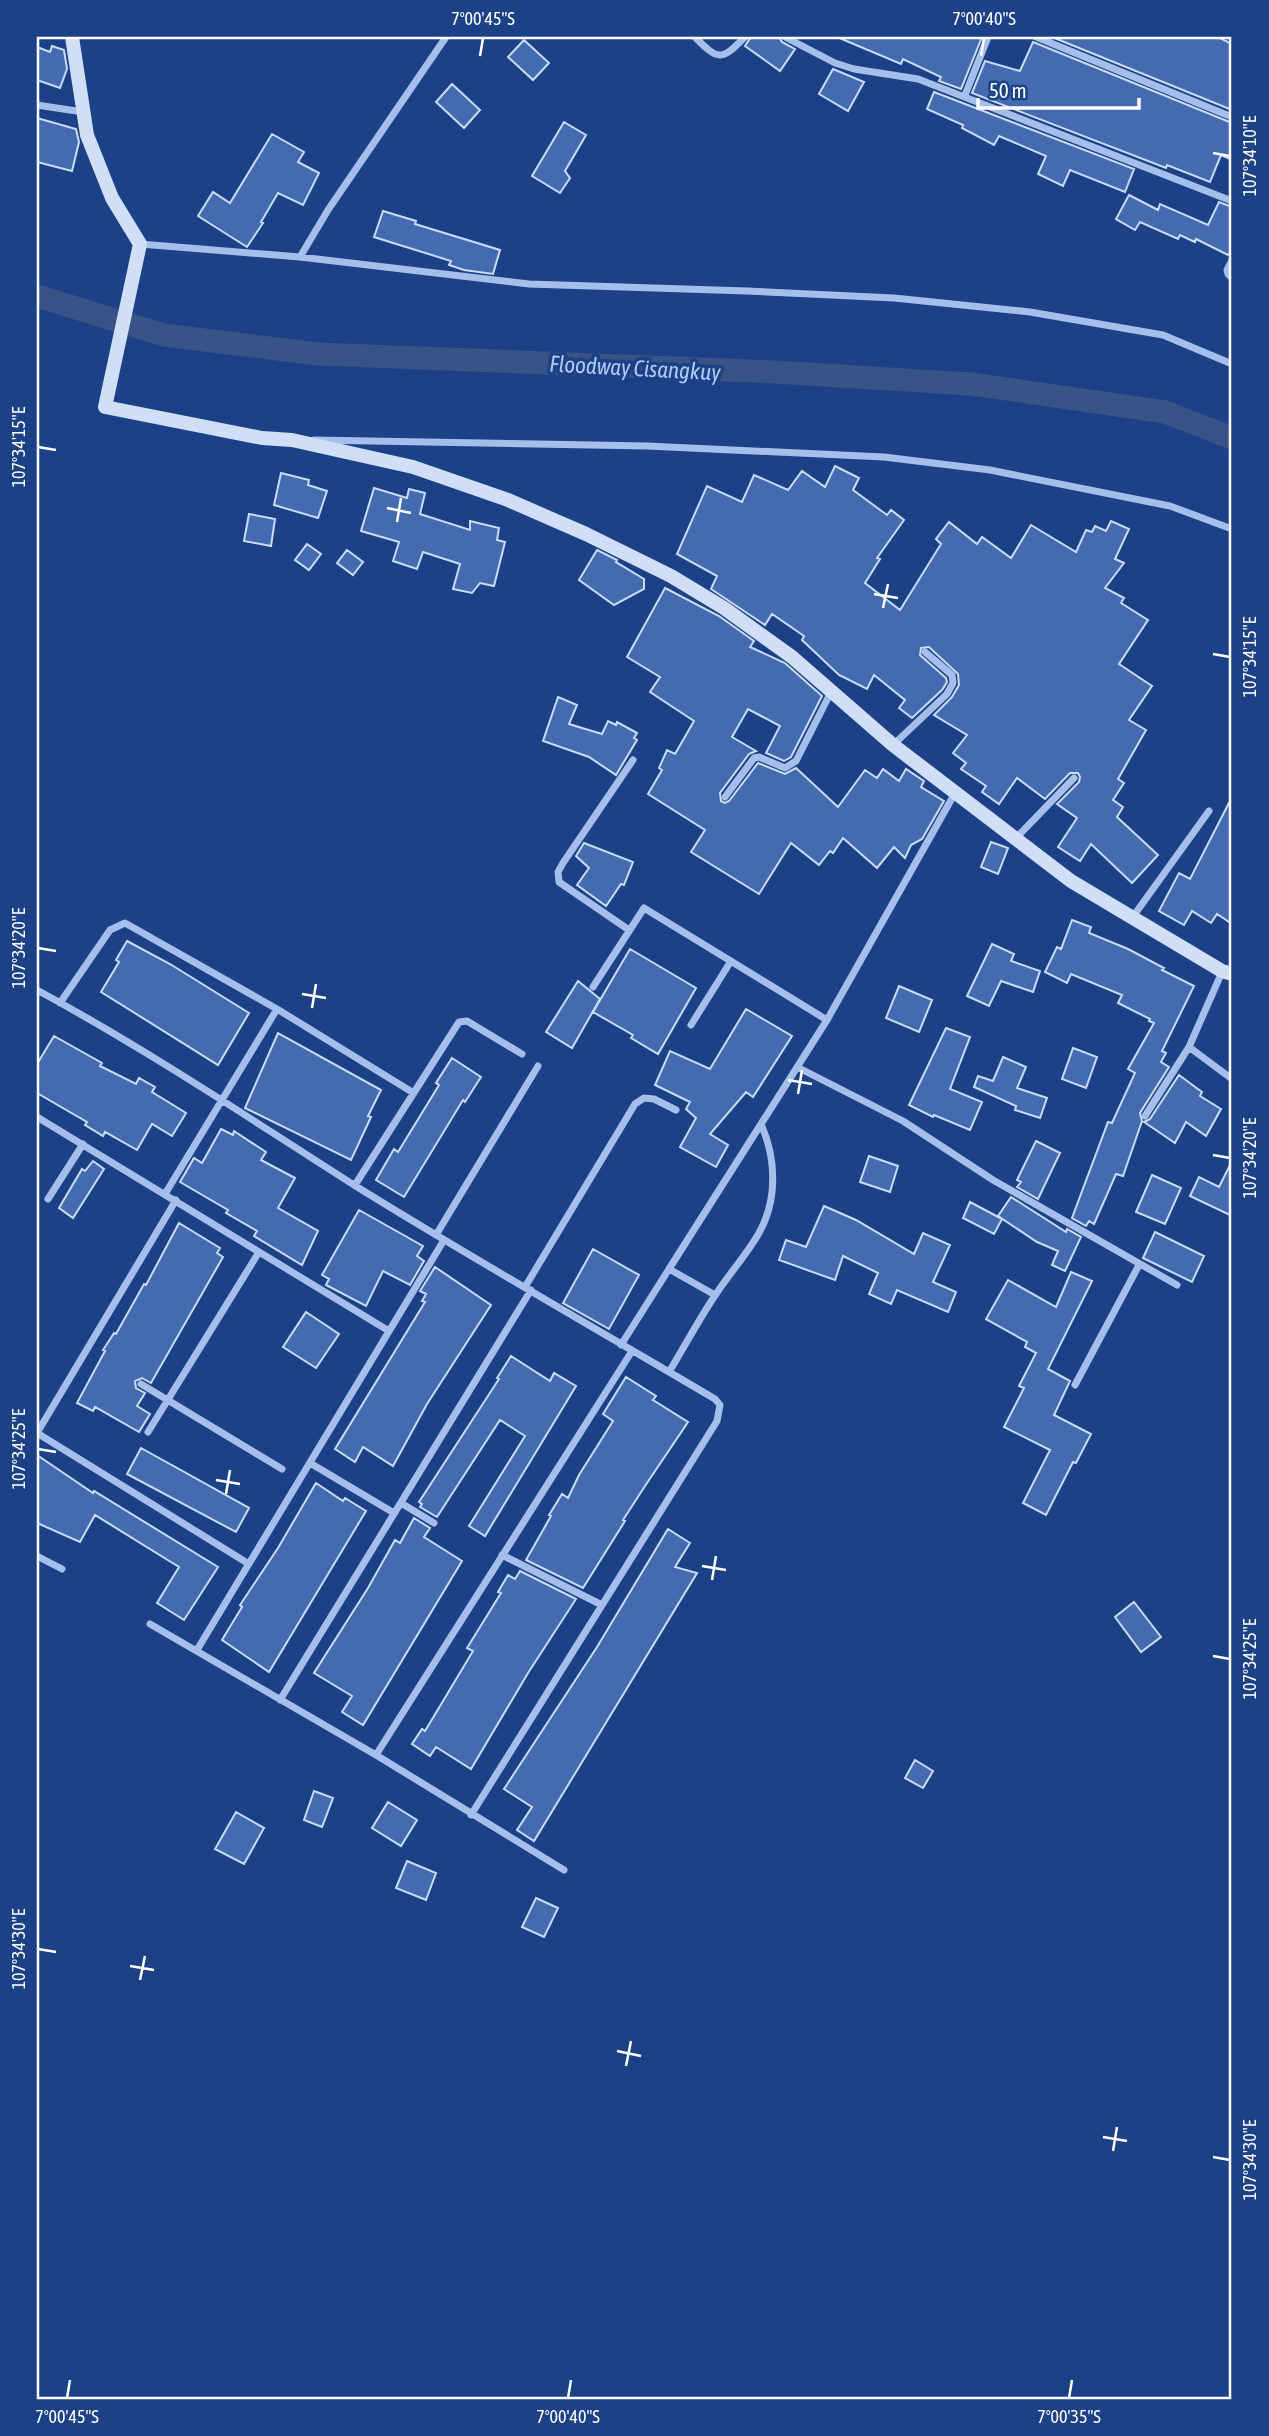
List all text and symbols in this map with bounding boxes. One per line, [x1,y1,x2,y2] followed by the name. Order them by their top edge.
[451,8,515,29] text: 7°00'45"S
[952,8,1016,29] text: 7°00'40"S
[978,66,1140,110] scale bar
[989,78,1027,102] text: 50 m
[1239,115,1260,196] text: 107°34'10"E
[549,351,722,385] water label: Floodway Cisangkuy
[8,406,29,487] text: 107°34'15"E
[1239,616,1260,697] text: 107°34'15"E
[8,907,29,988] text: 107°34'20"E
[1239,1117,1260,1198] text: 107°34'20"E
[8,1408,29,1489] text: 107°34'25"E
[1239,1618,1260,1699] text: 107°34'25"E
[8,1908,29,1989] text: 107°34'30"E
[1239,2119,1260,2200] text: 107°34'30"E
[35,2406,99,2427] text: 7°00'45"S
[536,2406,600,2427] text: 7°00'40"S
[1037,2406,1101,2427] text: 7°00'35"S

